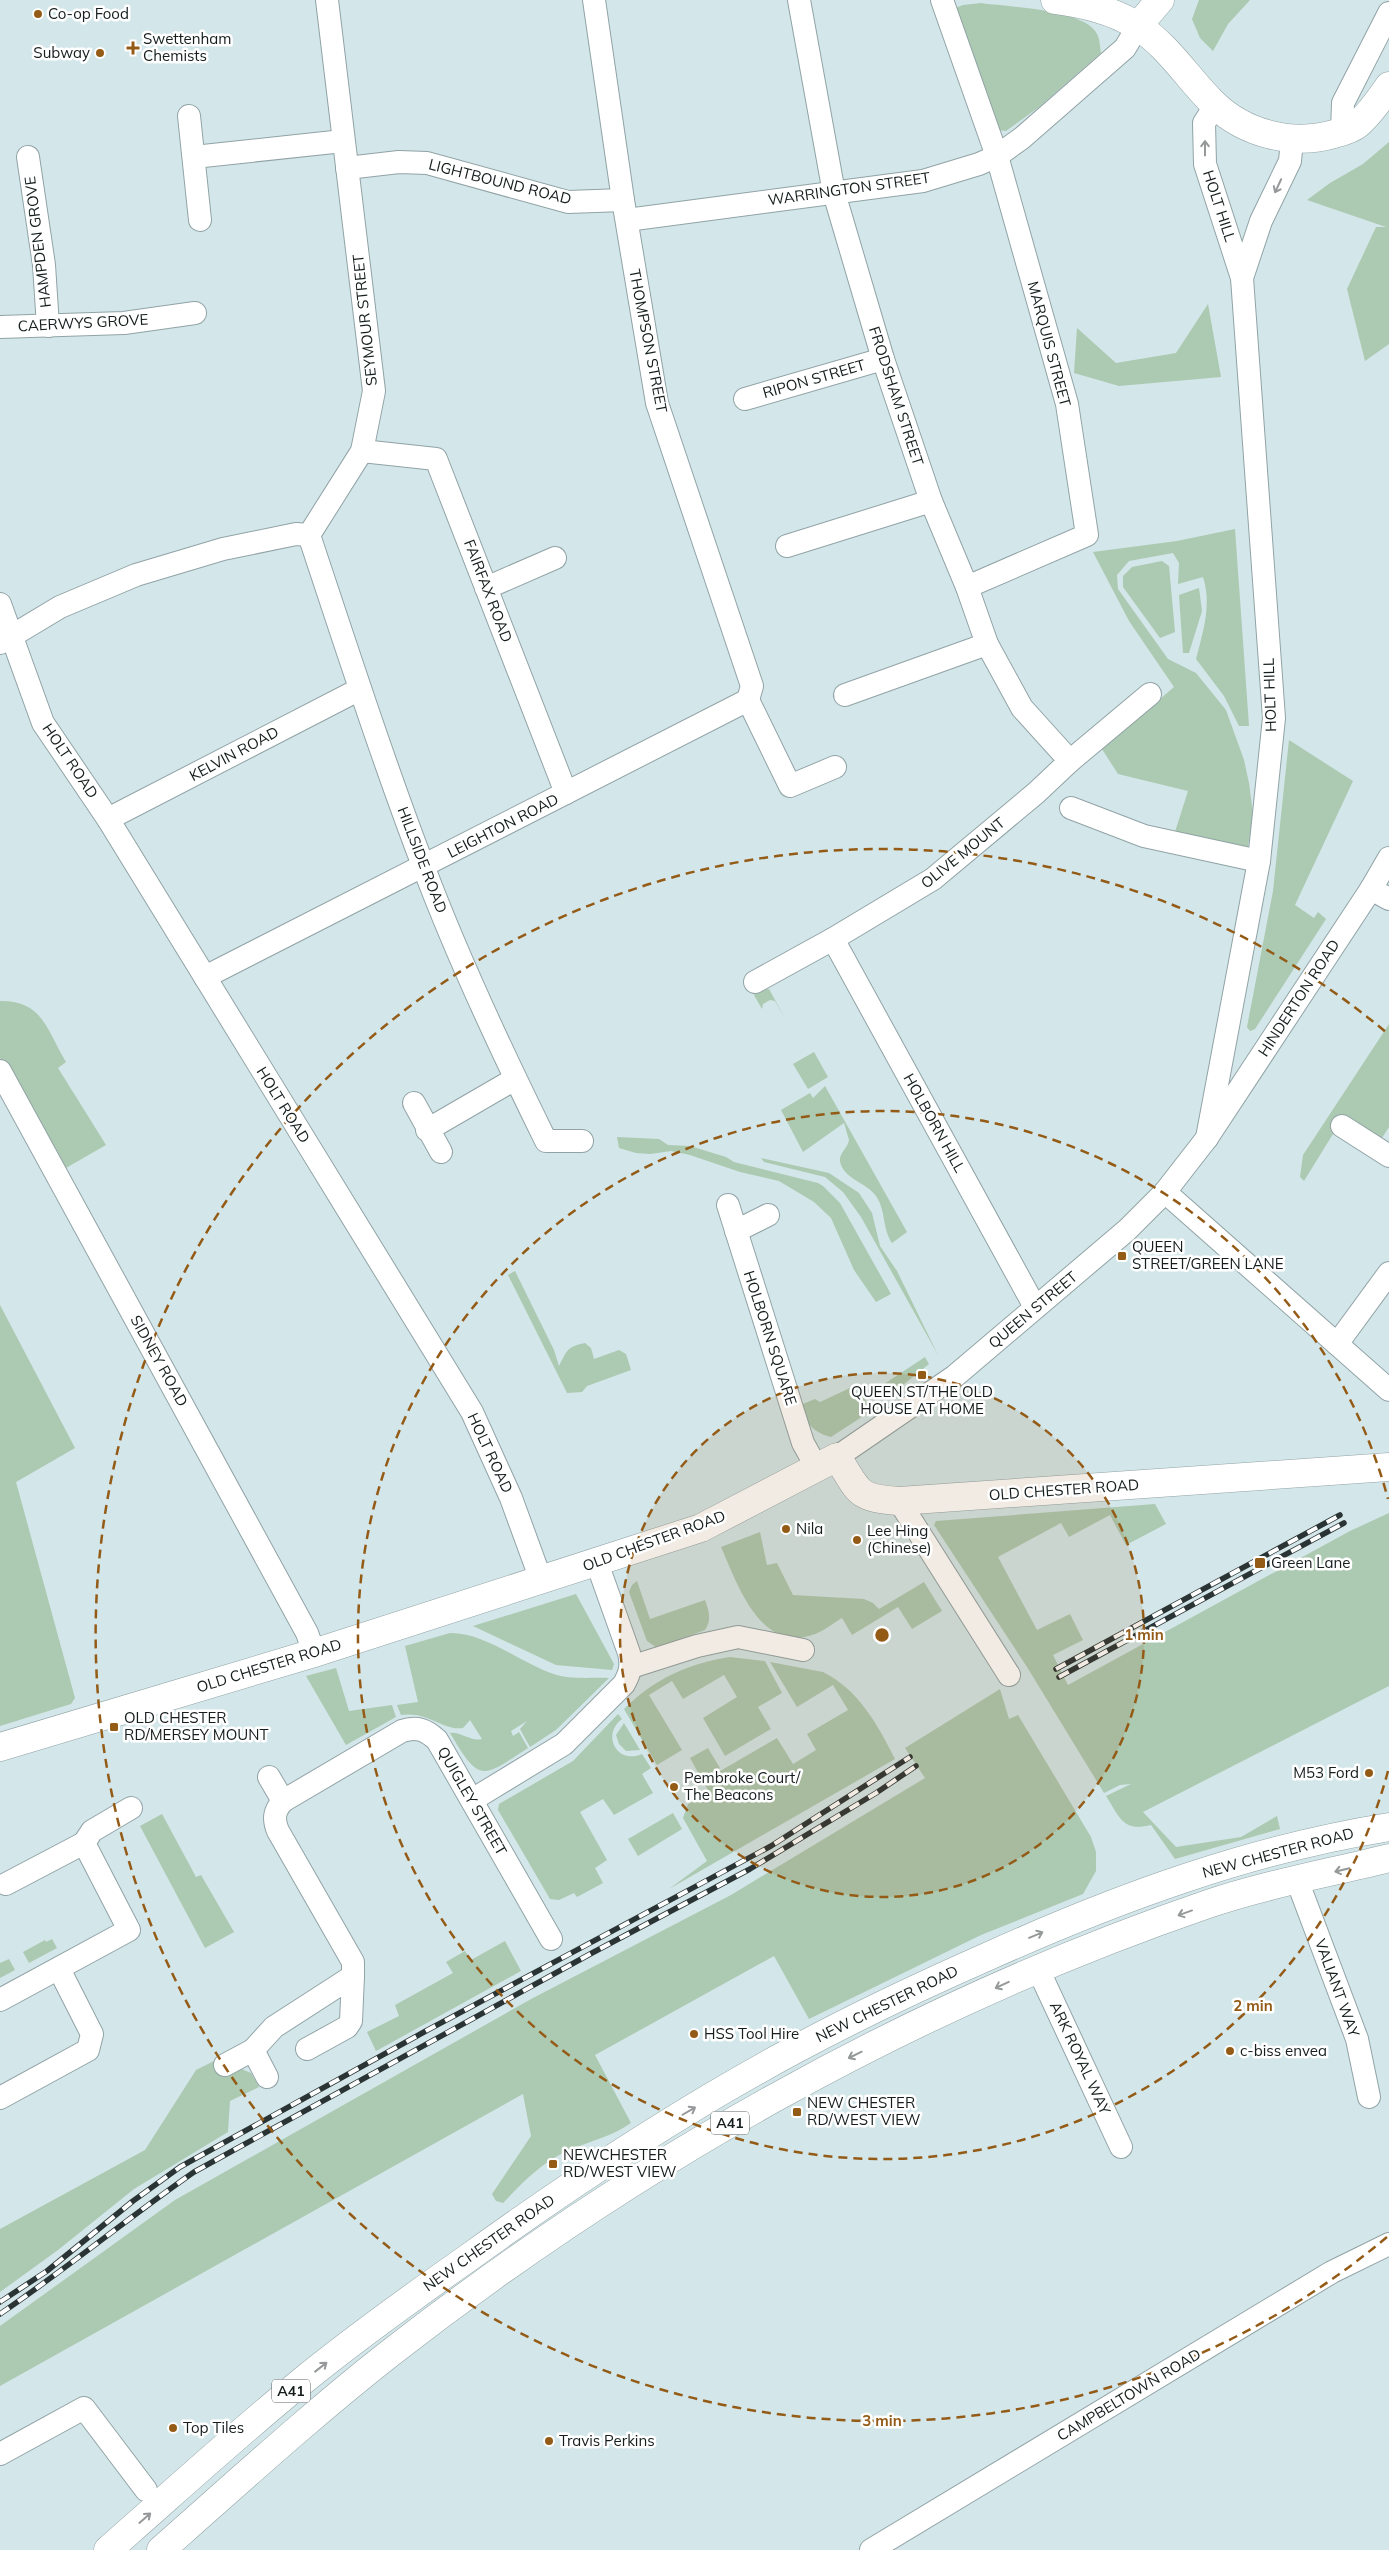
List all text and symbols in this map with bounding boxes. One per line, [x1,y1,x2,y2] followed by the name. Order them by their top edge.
[48,4,129,23] place label: Co-op Food
[32,8,44,20] marker: Co-op Food
[143,29,231,65] place label: Swettenham Chemists
[127,42,139,54] marker: Swettenham Chemists
[33,43,90,62] place label: Subway
[94,47,106,59] marker: Subway
[1200,141,1210,157] one-way arrow
[427,155,574,208] street label: LIGHTBOUND ROAD
[767,168,931,209] street label: WARRINGTON STREET
[1199,168,1240,244] street label: HOLT HILL
[20,175,55,309] street label: HAMPDEN GROVE
[1273,178,1283,193] one-way arrow
[348,253,381,387] street label: SEYMOUR STREET
[625,267,672,414] street label: THOMPSON STREET
[1024,279,1075,409] street label: MARQUIS STREET
[17,310,149,335] street label: CAERWYS GROVE
[865,324,928,468] street label: FRODSHAM STREET
[760,355,867,402] street label: RIPON STREET
[460,537,517,645] street label: FAIRFAX ROAD
[1259,658,1280,732] street label: HOLT HILL
[38,720,102,802] street label: HOLT ROAD
[186,722,282,785] street label: KELVIN ROAD
[444,789,562,862] street label: LEIGHTON ROAD
[393,804,452,916] street label: HILLSIDE ROAD
[917,813,1008,892] street label: OLIVE MOUNT
[1254,936,1344,1060] street label: HINDERTON ROAD
[253,1063,314,1146] street label: HOLT ROAD
[899,1070,969,1176] street label: HOLBORN HILL
[1132,1237,1284,1273] place label: QUEEN STREET/GREEN LANE
[1116,1250,1128,1262] marker: QUEEN STREET/GREEN LANE
[984,1267,1081,1352] street label: QUEEN STREET
[740,1268,801,1408] street label: HOLBORN SQUARE
[127,1312,192,1410] street label: SIDNEY ROAD
[916,1369,928,1381] marker: QUEEN ST/THE OLD HOUSE AT HOME
[851,1382,993,1418] place label: QUEEN ST/THE OLD HOUSE AT HOME
[464,1410,517,1496] street label: HOLT ROAD
[988,1475,1140,1504] street label: OLD CHESTER ROAD
[580,1506,728,1575] street label: OLD CHESTER ROAD
[796,1519,823,1538] place label: Nila
[867,1521,931,1557] place label: Lee Hing (Chinese)
[780,1523,792,1535] marker: Nila
[851,1534,863,1546] marker: Lee Hing (Chinese)
[1271,1553,1350,1572] place label: Green Lane
[1253,1556,1267,1570] marker: Green Lane
[1124,1625,1164,1644] text: 1 min
[873,1626,891,1644] centre of rings
[194,1634,344,1697] street label: OLD CHESTER ROAD
[124,1708,269,1744] place label: OLD CHESTER RD/MERSEY MOUNT
[108,1721,120,1733] marker: OLD CHESTER RD/MERSEY MOUNT
[434,1743,511,1858] street label: QUIGLEY STREET
[1293,1763,1359,1782] place label: M53 Ford
[1363,1767,1375,1779] marker: M53 Ford
[684,1768,801,1804] place label: Pembroke Court/ The Beacons
[668,1781,680,1793] marker: Pembroke Court/ The Beacons
[1200,1823,1356,1882] street label: NEW CHESTER ROAD
[1334,1866,1350,1875] one-way arrow
[1177,1908,1193,1918] one-way arrow
[1028,1930,1043,1939] one-way arrow
[1311,1936,1364,2040] street label: VALIANT WAY
[812,1961,961,2046] street label: NEW CHESTER ROAD
[994,1981,1009,1991] one-way arrow
[1233,1996,1273,2015] text: 2 min
[1046,1998,1115,2118] street label: ARK ROYAL WAY
[704,2024,799,2043] place label: HSS Tool Hire
[688,2028,700,2040] marker: HSS Tool Hire
[1240,2041,1327,2060] place label: c-biss envea
[1224,2045,1236,2057] marker: c-biss envea
[848,2051,863,2061] one-way arrow
[807,2093,921,2129] place label: NEW CHESTER RD/WEST VIEW
[681,2106,695,2116] one-way arrow
[791,2106,803,2118] marker: NEW CHESTER RD/WEST VIEW
[711,2112,749,2134] road number: A41
[563,2145,677,2181] place label: NEWCHESTER RD/WEST VIEW
[547,2158,559,2170] marker: NEWCHESTER RD/WEST VIEW
[419,2190,558,2295] street label: NEW CHESTER ROAD
[1053,2344,1204,2445] street label: CAMPBELTOWN ROAD
[314,2361,327,2372] one-way arrow
[272,2380,310,2402] road number: A41
[862,2411,902,2430] text: 3 min
[183,2418,244,2437] place label: Top Tiles
[167,2422,179,2434] marker: Top Tiles
[559,2431,655,2450] place label: Travis Perkins
[543,2435,555,2447] marker: Travis Perkins
[138,2512,151,2524] one-way arrow

